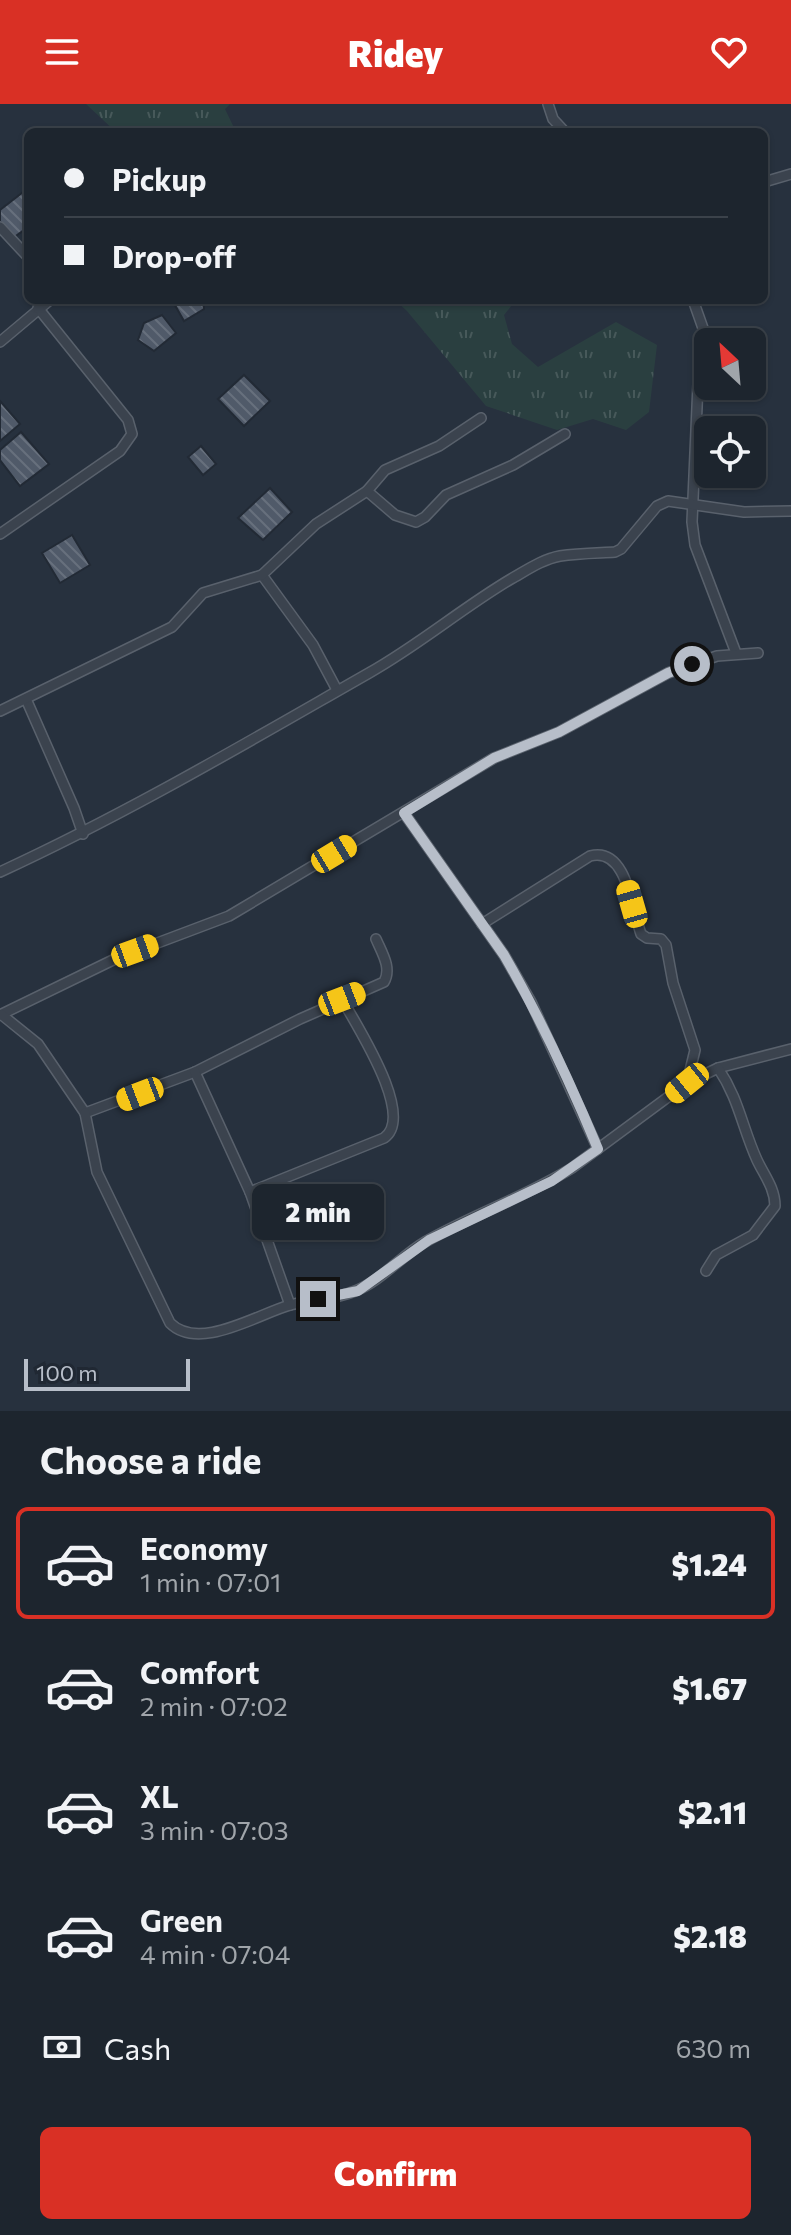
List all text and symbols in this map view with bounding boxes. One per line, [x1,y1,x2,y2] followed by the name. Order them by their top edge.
[40,30,84,74] icon: menu
[348,30,443,74] text: Ridey
[707,30,751,74] icon: heart
[112,160,206,197] text: Pickup
[112,237,236,274] text: Drop-off
[694,328,766,400] north arrow
[694,328,766,488] map controls
[694,416,766,488] button: locate
[674,646,710,682] route start
[307,831,361,877] car
[614,878,650,930] car
[108,932,162,970] car
[315,979,369,1019] car
[661,1059,713,1107] car
[113,1074,167,1114] car
[252,1183,384,1239] callout: 2 min
[285,1196,351,1227] text: 2 min
[300,1281,336,1317] route end
[24,1355,190,1391] scale bar
[36,1359,98,1386] text: 100 m
[40,1437,261,1481] text: Choose a ride
[44,1527,116,1599] icon: car
[140,1529,268,1566] text: Economy
[672,1545,747,1582] text: $1.24
[140,1566,281,1597] text: 1 min · 07:01
[44,1651,116,1723] icon: car
[140,1653,259,1690] text: Comfort
[672,1669,747,1706] text: $1.67
[140,1690,288,1721] text: 2 min · 07:02
[44,1775,116,1847] icon: car
[140,1777,179,1814] text: XL
[678,1793,747,1830] text: $2.11
[140,1814,289,1845] text: 3 min · 07:03
[44,1899,116,1971] icon: car
[140,1901,223,1938] text: Green
[673,1917,747,1954] text: $2.18
[140,1938,290,1969] text: 4 min · 07:04
[40,2025,84,2069] icon: cash
[104,2029,171,2066] text: Cash
[676,2032,751,2063] text: 630 m
[40,2127,751,2219] button: Confirm

